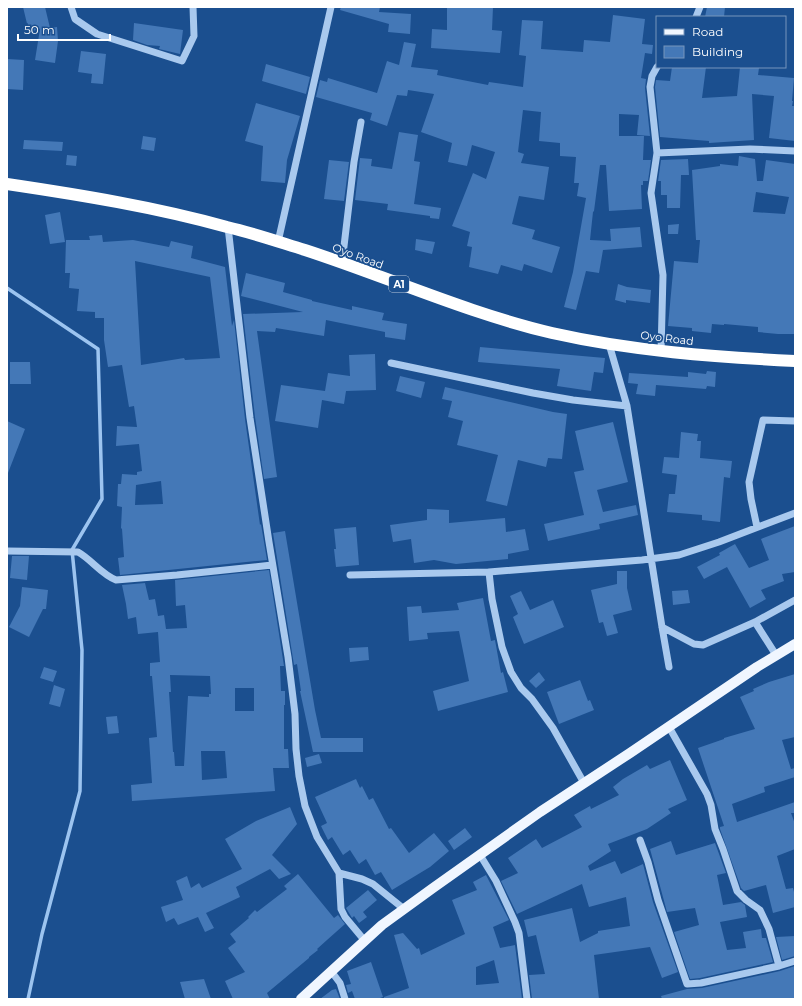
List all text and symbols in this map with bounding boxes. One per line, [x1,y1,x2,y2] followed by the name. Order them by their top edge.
[18,16,110,42] scale bar
[656,16,786,68] legend
[24,22,55,37] text: 50 m
[692,24,723,39] text: Road
[692,44,743,59] text: Building
[330,240,386,272] street label: Oyo Road
[389,276,409,292] road number: A1
[640,328,694,348] street label: Oyo Road

